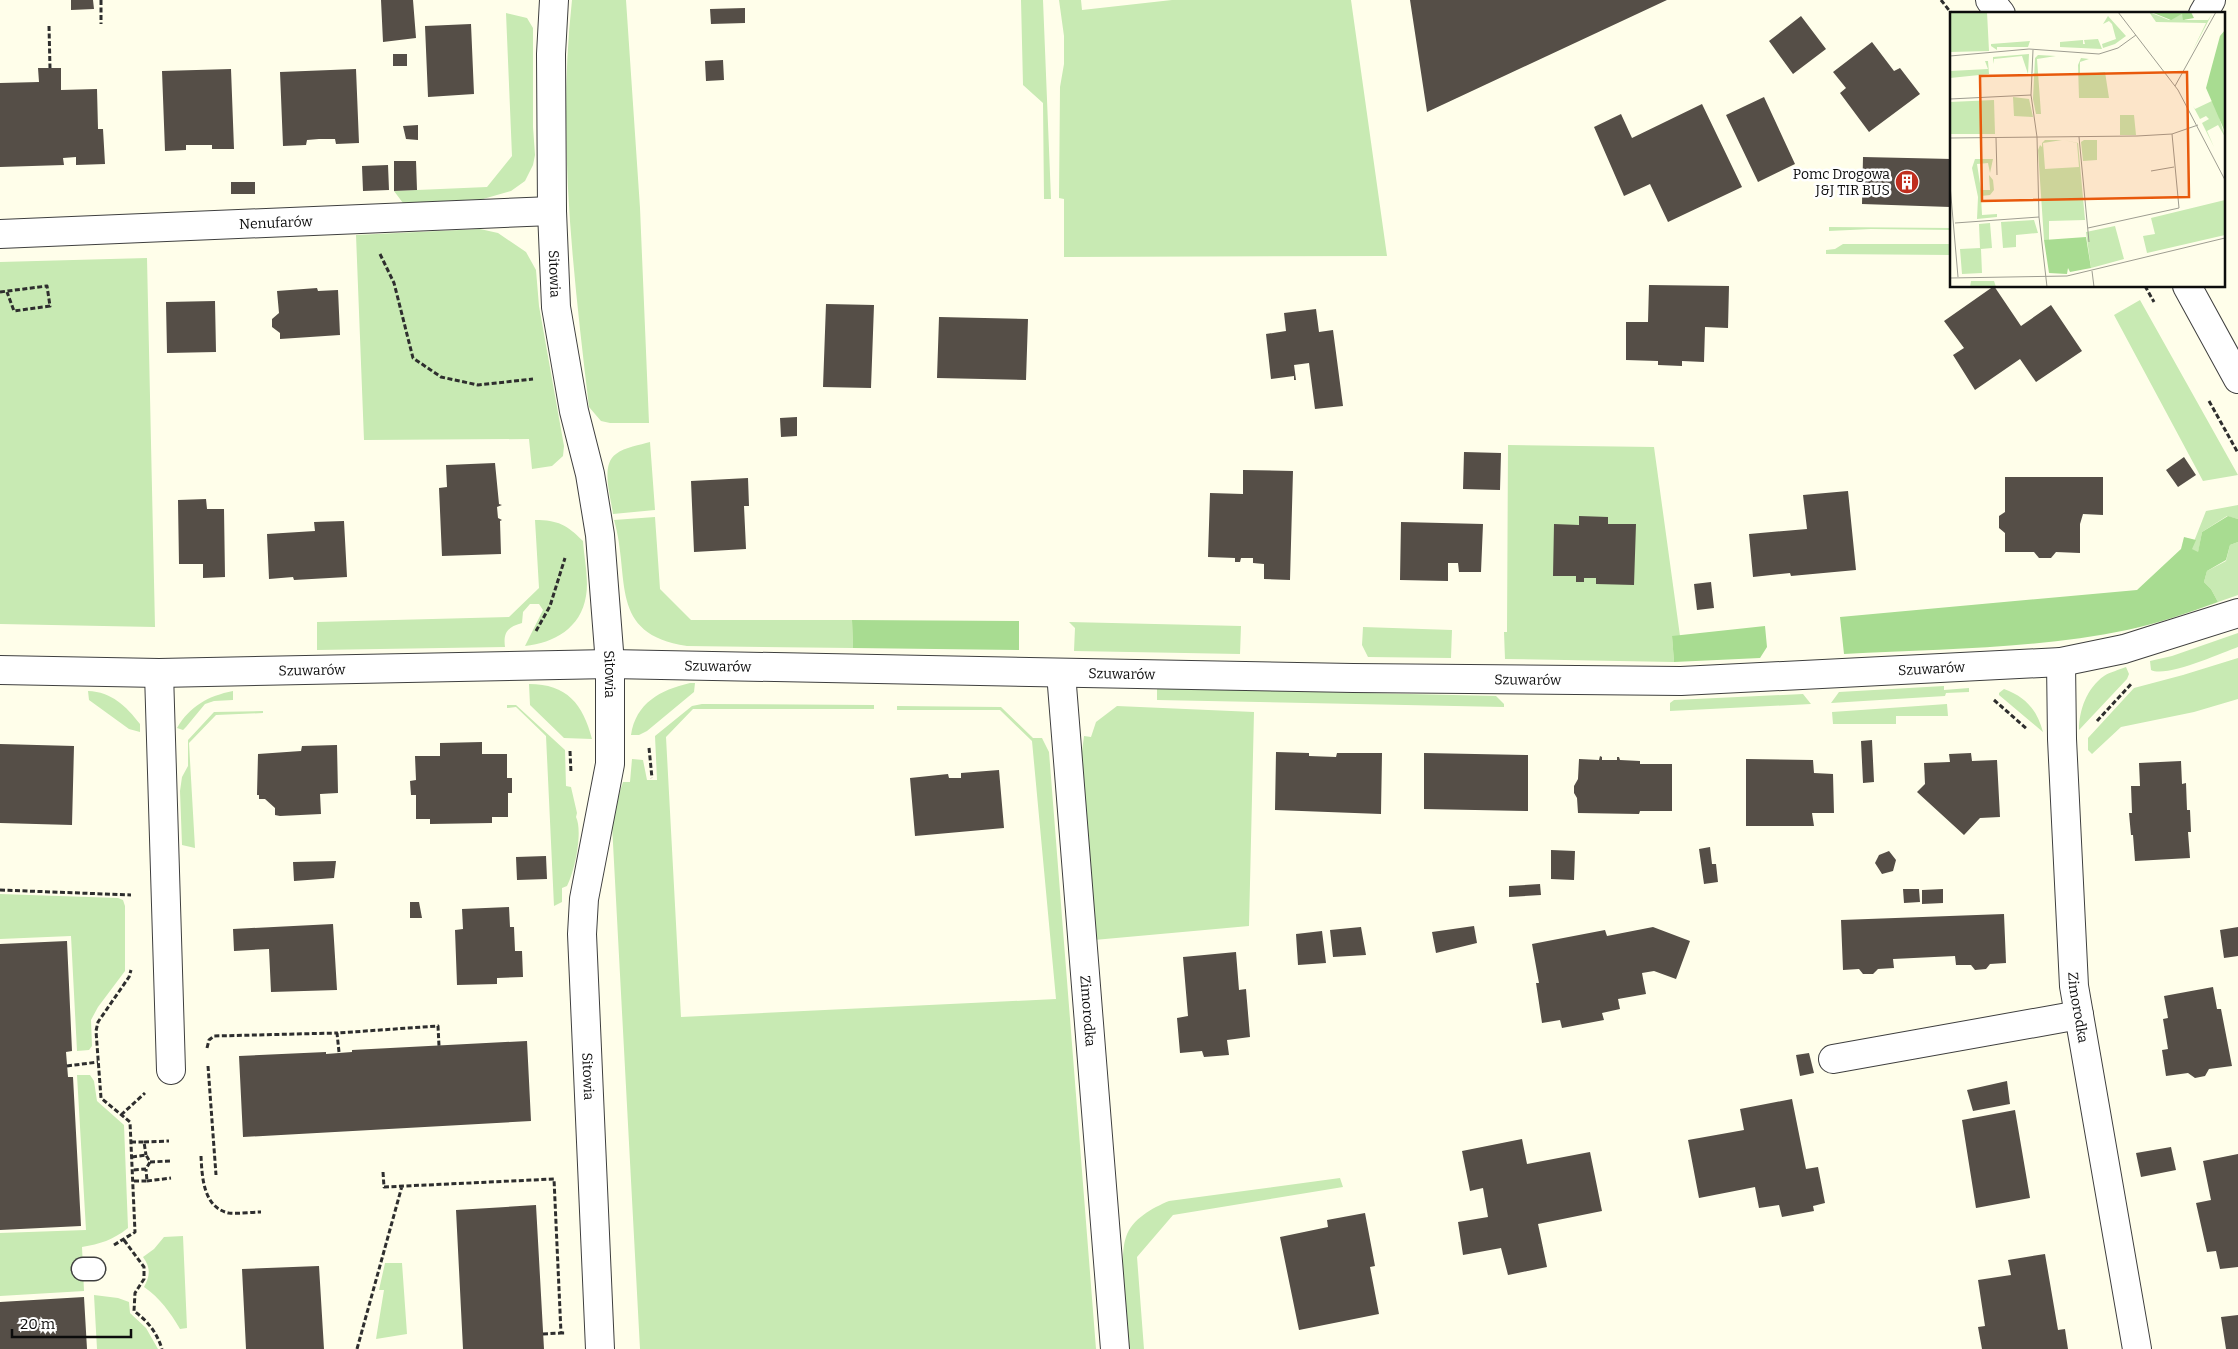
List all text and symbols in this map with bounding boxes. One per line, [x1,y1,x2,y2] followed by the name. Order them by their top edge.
[1950,12,2226,288] inset map
[1793,166,1890,199] place label: Pomc Drogowa J&J TIR BUS
[1894,169,1920,195] building icon: Pomc Drogowa J&J TIR BUS
[239,212,314,233] street label: Nenufarów
[545,250,564,298] street label: Sitowia
[600,650,619,698] street label: Sitowia
[684,657,752,675] street label: Szuwarów
[1897,658,1966,679] street label: Szuwarów
[278,661,346,679] street label: Szuwarów
[1088,665,1156,683] street label: Szuwarów
[1494,671,1562,688] street label: Szuwarów
[2065,972,2092,1044] street label: Zimorodka
[1077,975,1099,1048] street label: Zimorodka
[579,1052,598,1101] street label: Sitowia
[12,1306,131,1338] scale bar
[20,1315,56,1333] text: 20 m

